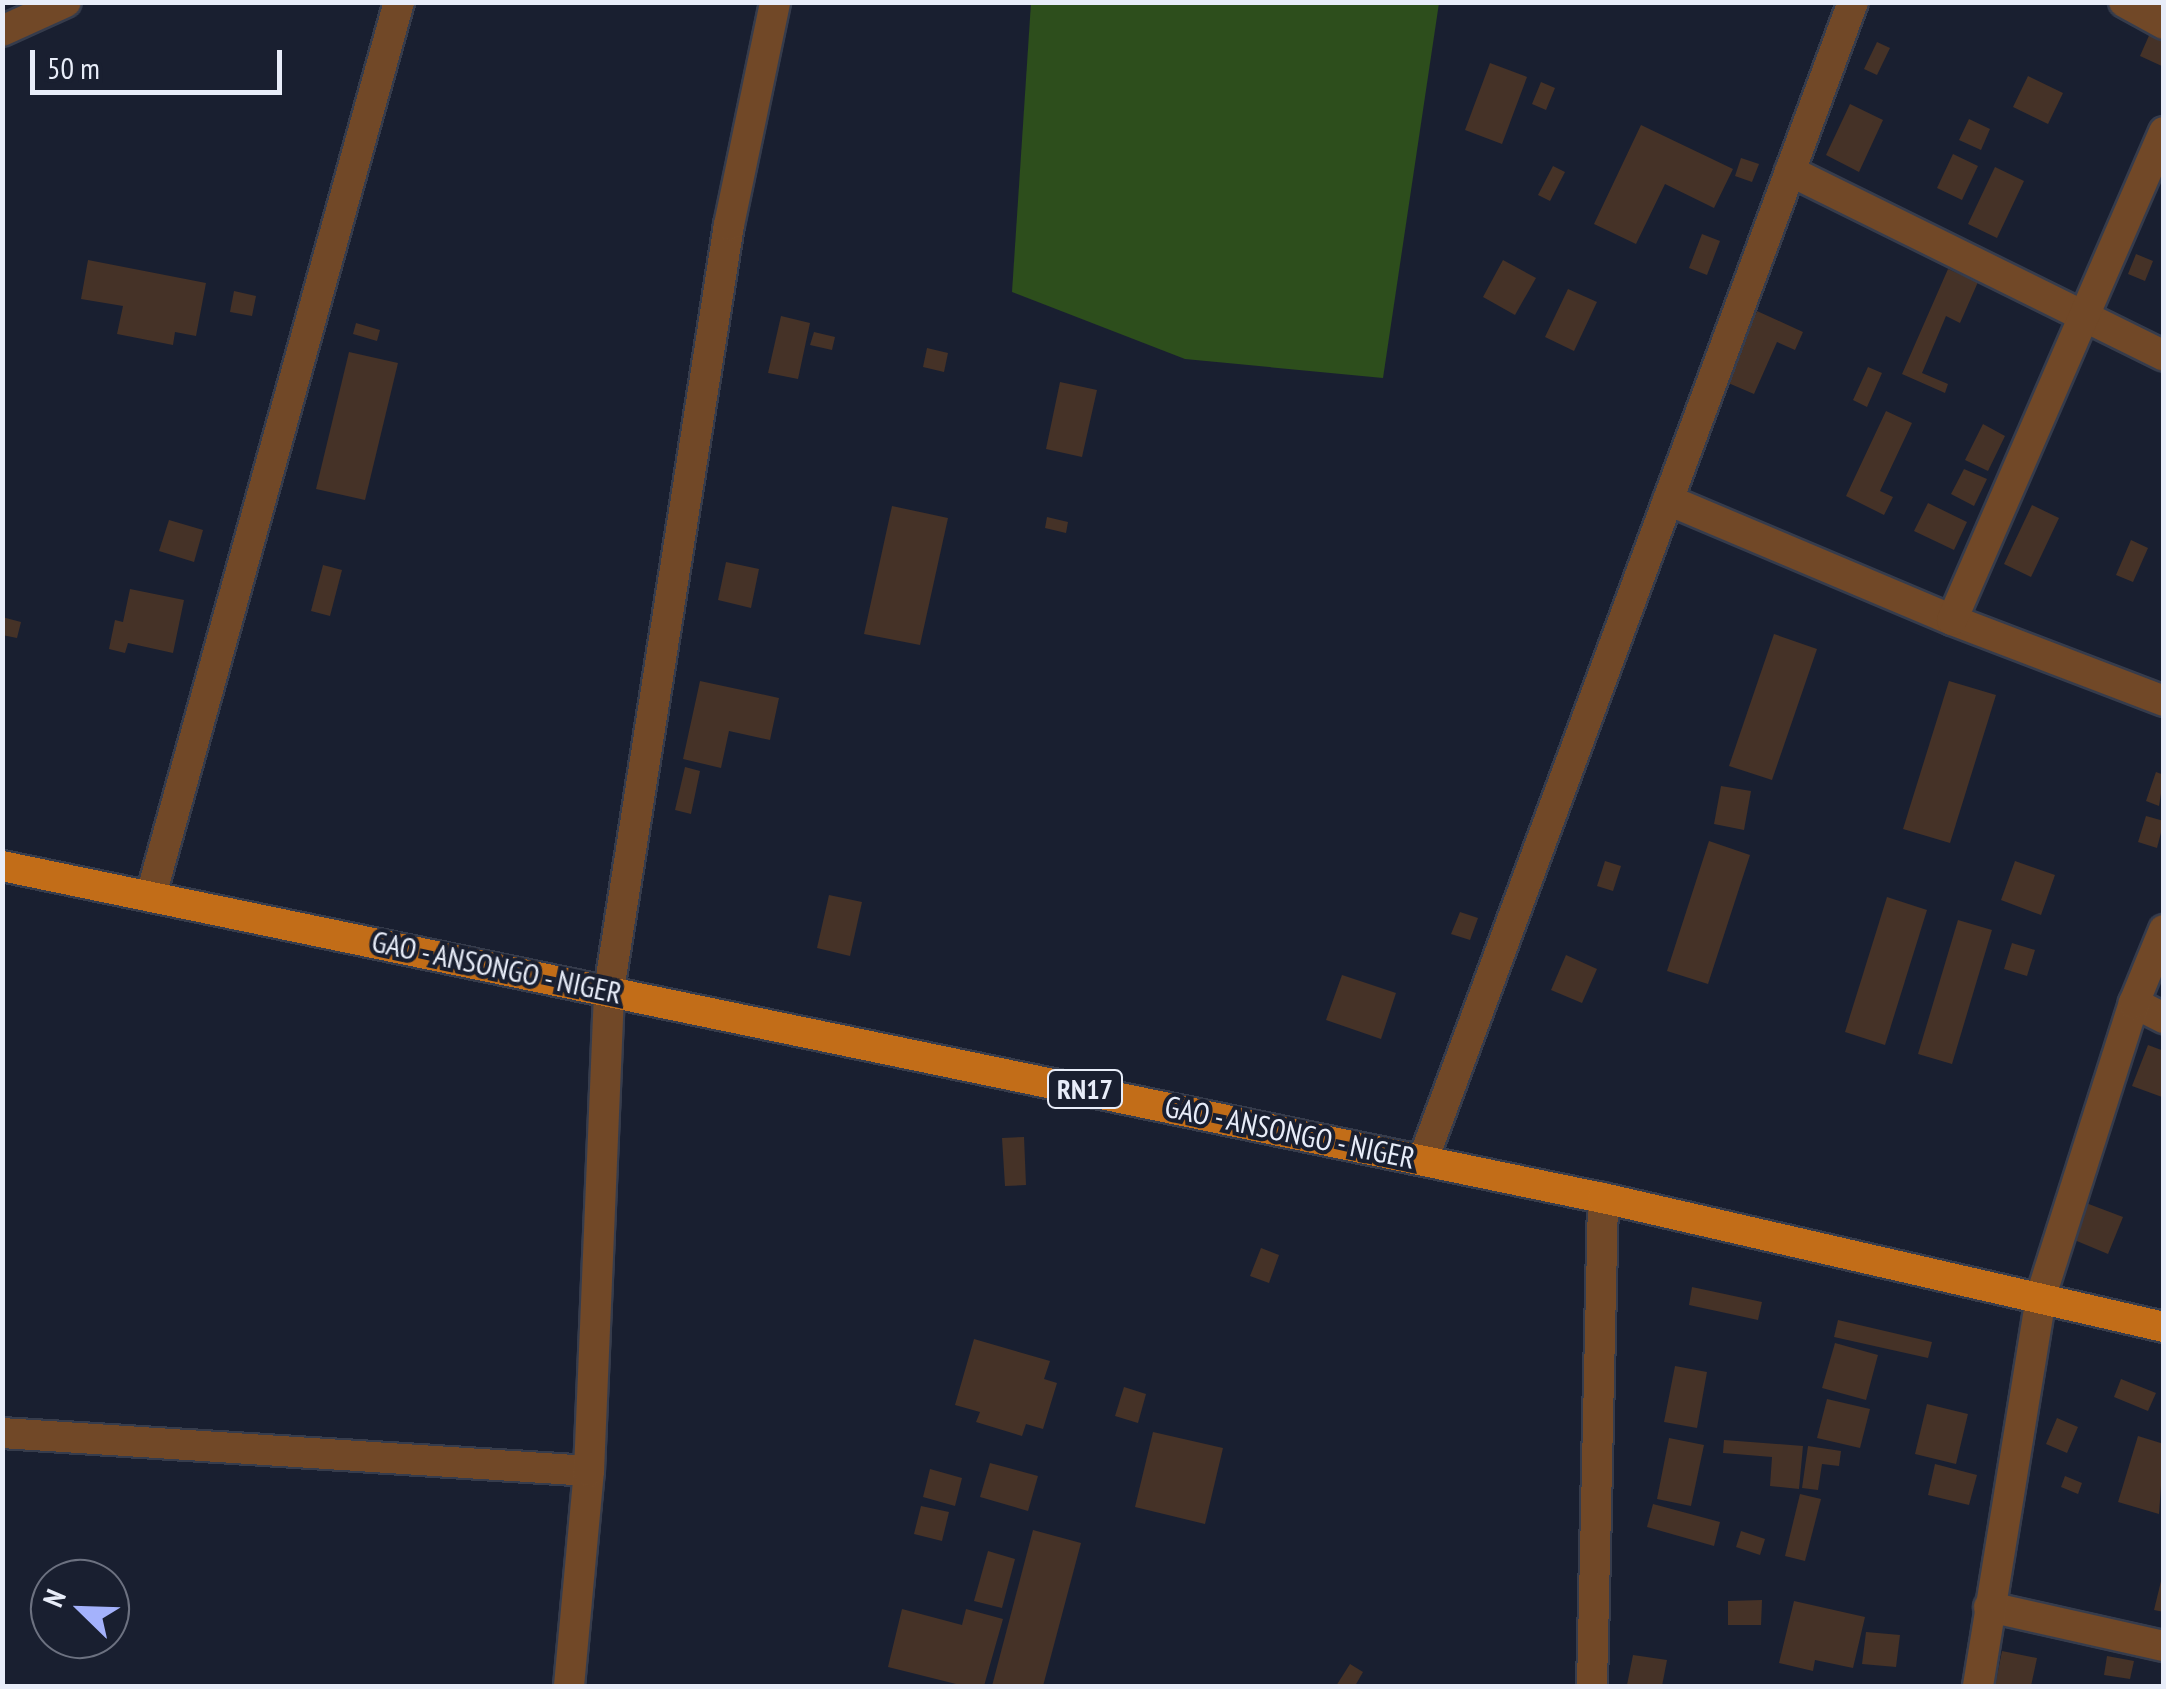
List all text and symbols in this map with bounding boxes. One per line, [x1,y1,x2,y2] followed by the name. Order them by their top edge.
[35,30,288,92] scale bar
[47,48,100,87] text: 50 m
[366,922,628,1012] street label: GAO - ANSONGO - NIGER
[1045,1066,1125,1112] road number: RN17
[1159,1087,1421,1177] street label: GAO - ANSONGO - NIGER
[30,1559,130,1659] north arrow
[34,1584,74,1612] text: N

